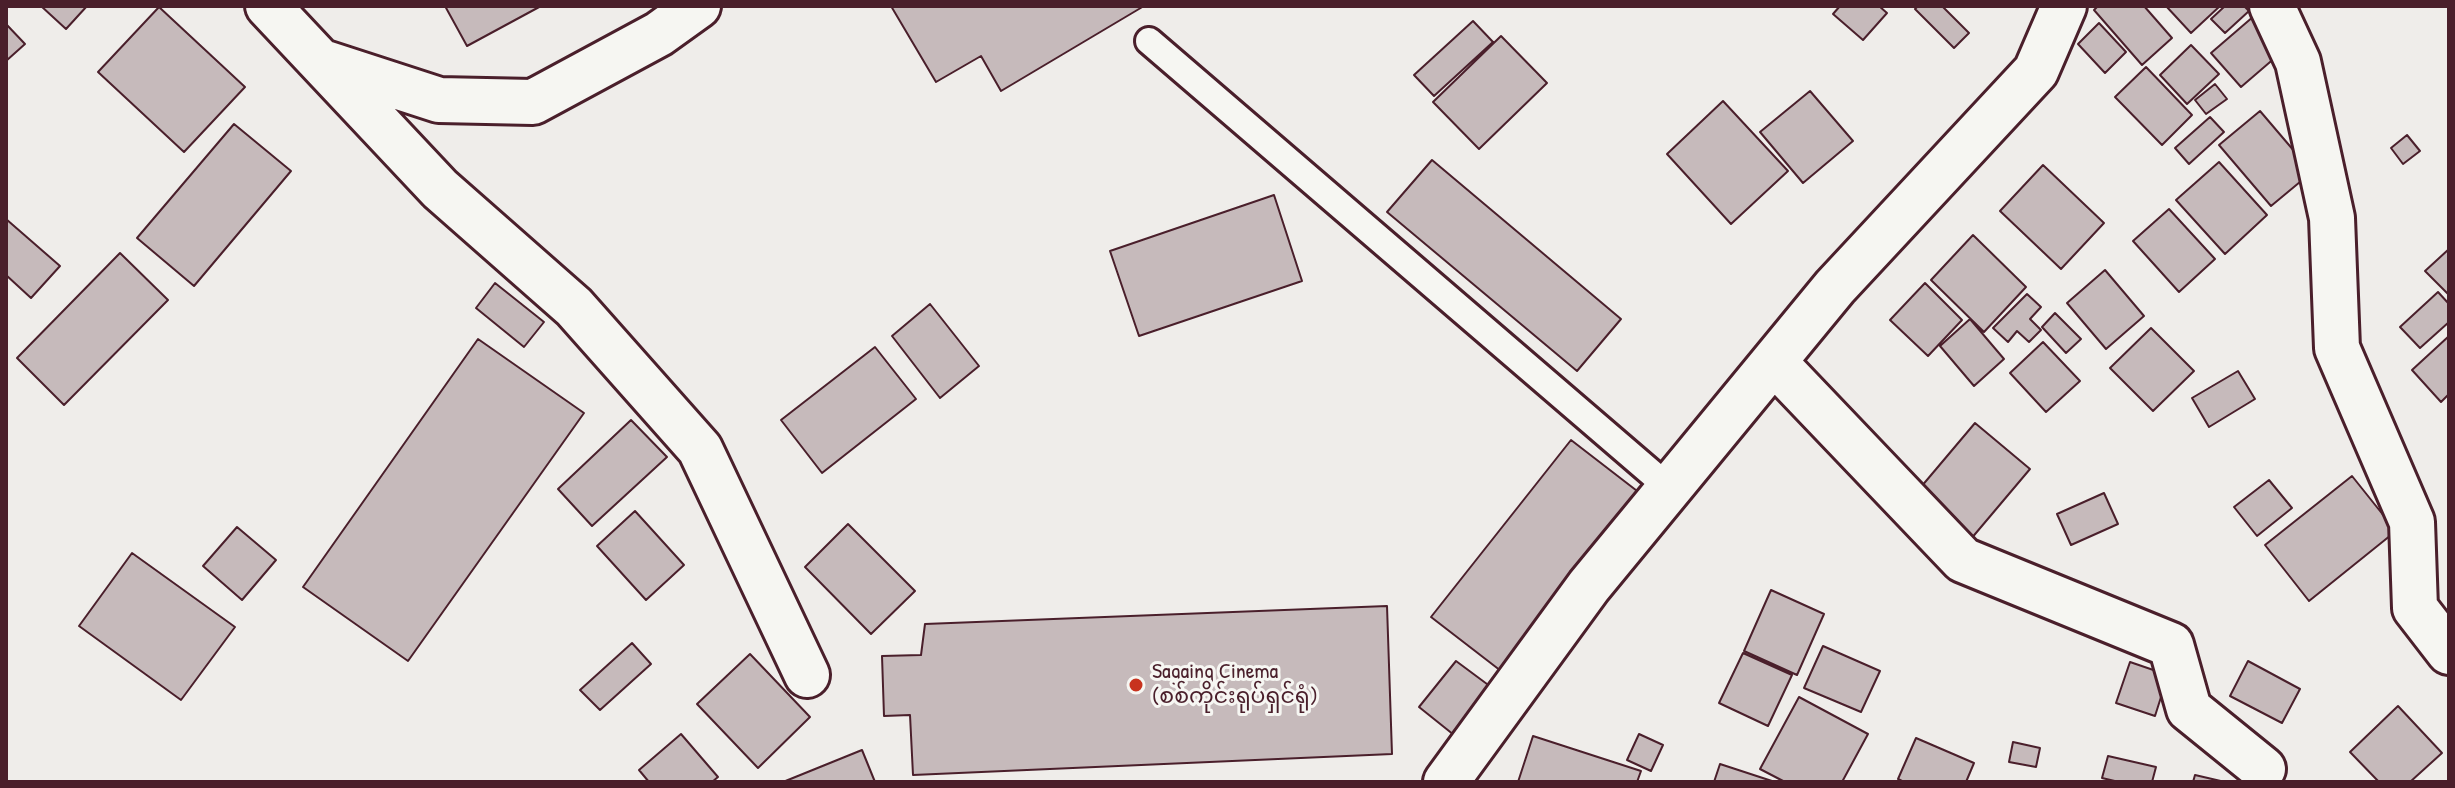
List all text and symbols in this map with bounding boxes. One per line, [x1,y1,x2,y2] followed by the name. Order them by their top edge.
[1152,659,1318,710] place label: Sagaing Cinema (စစ်ကိုင်းရုပ်ရှင်ရုံ)
[1127,676,1145,694] marker: Sagaing Cinema (စစ်ကိုင်းရုပ်ရှင်ရုံ)

